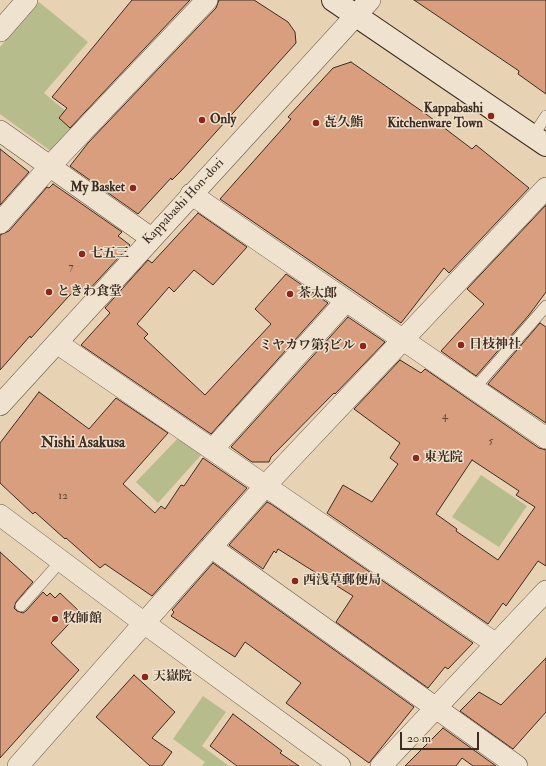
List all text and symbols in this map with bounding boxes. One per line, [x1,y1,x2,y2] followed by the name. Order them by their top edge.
[387,101,483,132] place label: Kappabashi Kitchenware Town
[486,111,496,121] marker: Kappabashi Kitchenware Town
[210,112,236,128] place label: Only
[197,115,207,125] marker: Only
[324,115,363,131] place label: 㐂久鮨
[311,118,321,128] marker: 㐂久鮨
[140,156,228,248] street label: Kappabashi Hon-dori
[70,180,125,196] place label: My Basket
[128,183,138,193] marker: My Basket
[90,246,129,262] place label: 七五三
[77,249,87,259] marker: 七五三
[68,261,74,275] house number: 7
[57,284,122,300] place label: ときわ食堂
[298,286,337,302] place label: 茶太郎
[44,287,54,297] marker: ときわ食堂
[285,289,295,299] marker: 茶太郎
[469,337,521,353] place label: 日枝神社
[259,338,355,354] place label: ミヤカワ第3ビル
[456,340,466,350] marker: 日枝神社
[358,341,368,351] marker: ミヤカワ第3ビル
[442,410,448,424] house number: 4
[41,435,125,453] district label: Nishi Asakusa
[489,435,493,449] house number: 5
[424,450,463,466] place label: 東光院
[411,453,421,463] marker: 東光院
[58,490,68,504] house number: 12
[303,573,381,589] place label: 西浅草郵便局
[290,576,300,586] marker: 西浅草郵便局
[63,611,102,627] place label: 牧師館
[50,614,60,624] marker: 牧師館
[153,669,192,685] place label: 天嶽院
[140,672,150,682] marker: 天嶽院
[402,724,481,750] scale bar
[407,731,431,746] text: 20 m

